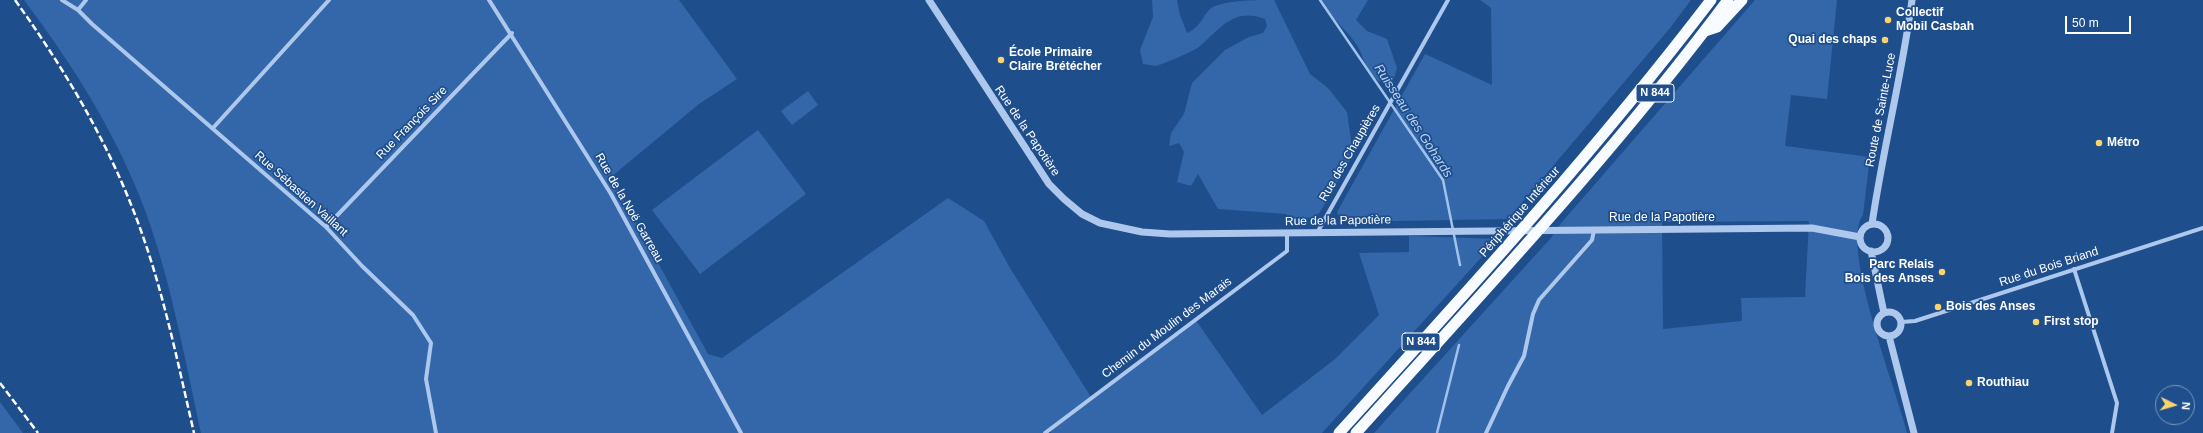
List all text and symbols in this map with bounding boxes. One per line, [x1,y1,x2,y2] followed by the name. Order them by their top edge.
[1896,6,1974,34] place label: Collectif Mobil Casbah
[2067,8,2133,34] scale bar
[1883,15,1893,25] marker: Collectif Mobil Casbah
[2072,16,2099,30] text: 50 m
[1788,33,1877,47] place label: Quai des chaps
[1880,35,1890,45] marker: Quai des chaps
[1009,46,1102,74] place label: École Primaire Claire Brétécher
[1863,52,1899,168] street label: Route de Sainte-Luce
[996,55,1006,65] marker: École Primaire Claire Brétécher
[1370,61,1456,181] water label: Ruisseau des Gohards
[373,83,451,163] street label: Rue François Sire
[991,83,1063,179] street label: Rue de la Papotière
[1636,84,1674,102] road number: N 844
[1316,102,1384,204] street label: Rue des Chaupières
[2107,136,2140,150] place label: Métro
[2094,138,2104,148] marker: Métro
[251,148,351,240] street label: Rue Sébastien Vaillant
[592,151,666,265] street label: Rue de la Noë Garreau
[1477,164,1563,260] street label: Périphérique Intérieur
[1609,211,1715,225] street label: Rue de la Papotière
[1285,213,1391,229] street label: Rue de la Papotière
[1998,244,2100,290] street label: Rue du Bois Briand
[1845,258,1934,286] place label: Parc Relais Bois des Anses
[1937,267,1947,277] marker: Parc Relais Bois des Anses
[1099,274,1235,382] street label: Chemin du Moulin des Marais
[1946,300,2035,314] place label: Bois des Anses
[1933,302,1943,312] marker: Bois des Anses
[2044,315,2099,329] place label: First stop
[2031,317,2041,327] marker: First stop
[1402,333,1440,351] road number: N 844
[1977,376,2029,390] place label: Routhiau
[1964,378,1974,388] marker: Routhiau
[2155,385,2195,425] north arrow
[2180,401,2192,410] text: N

